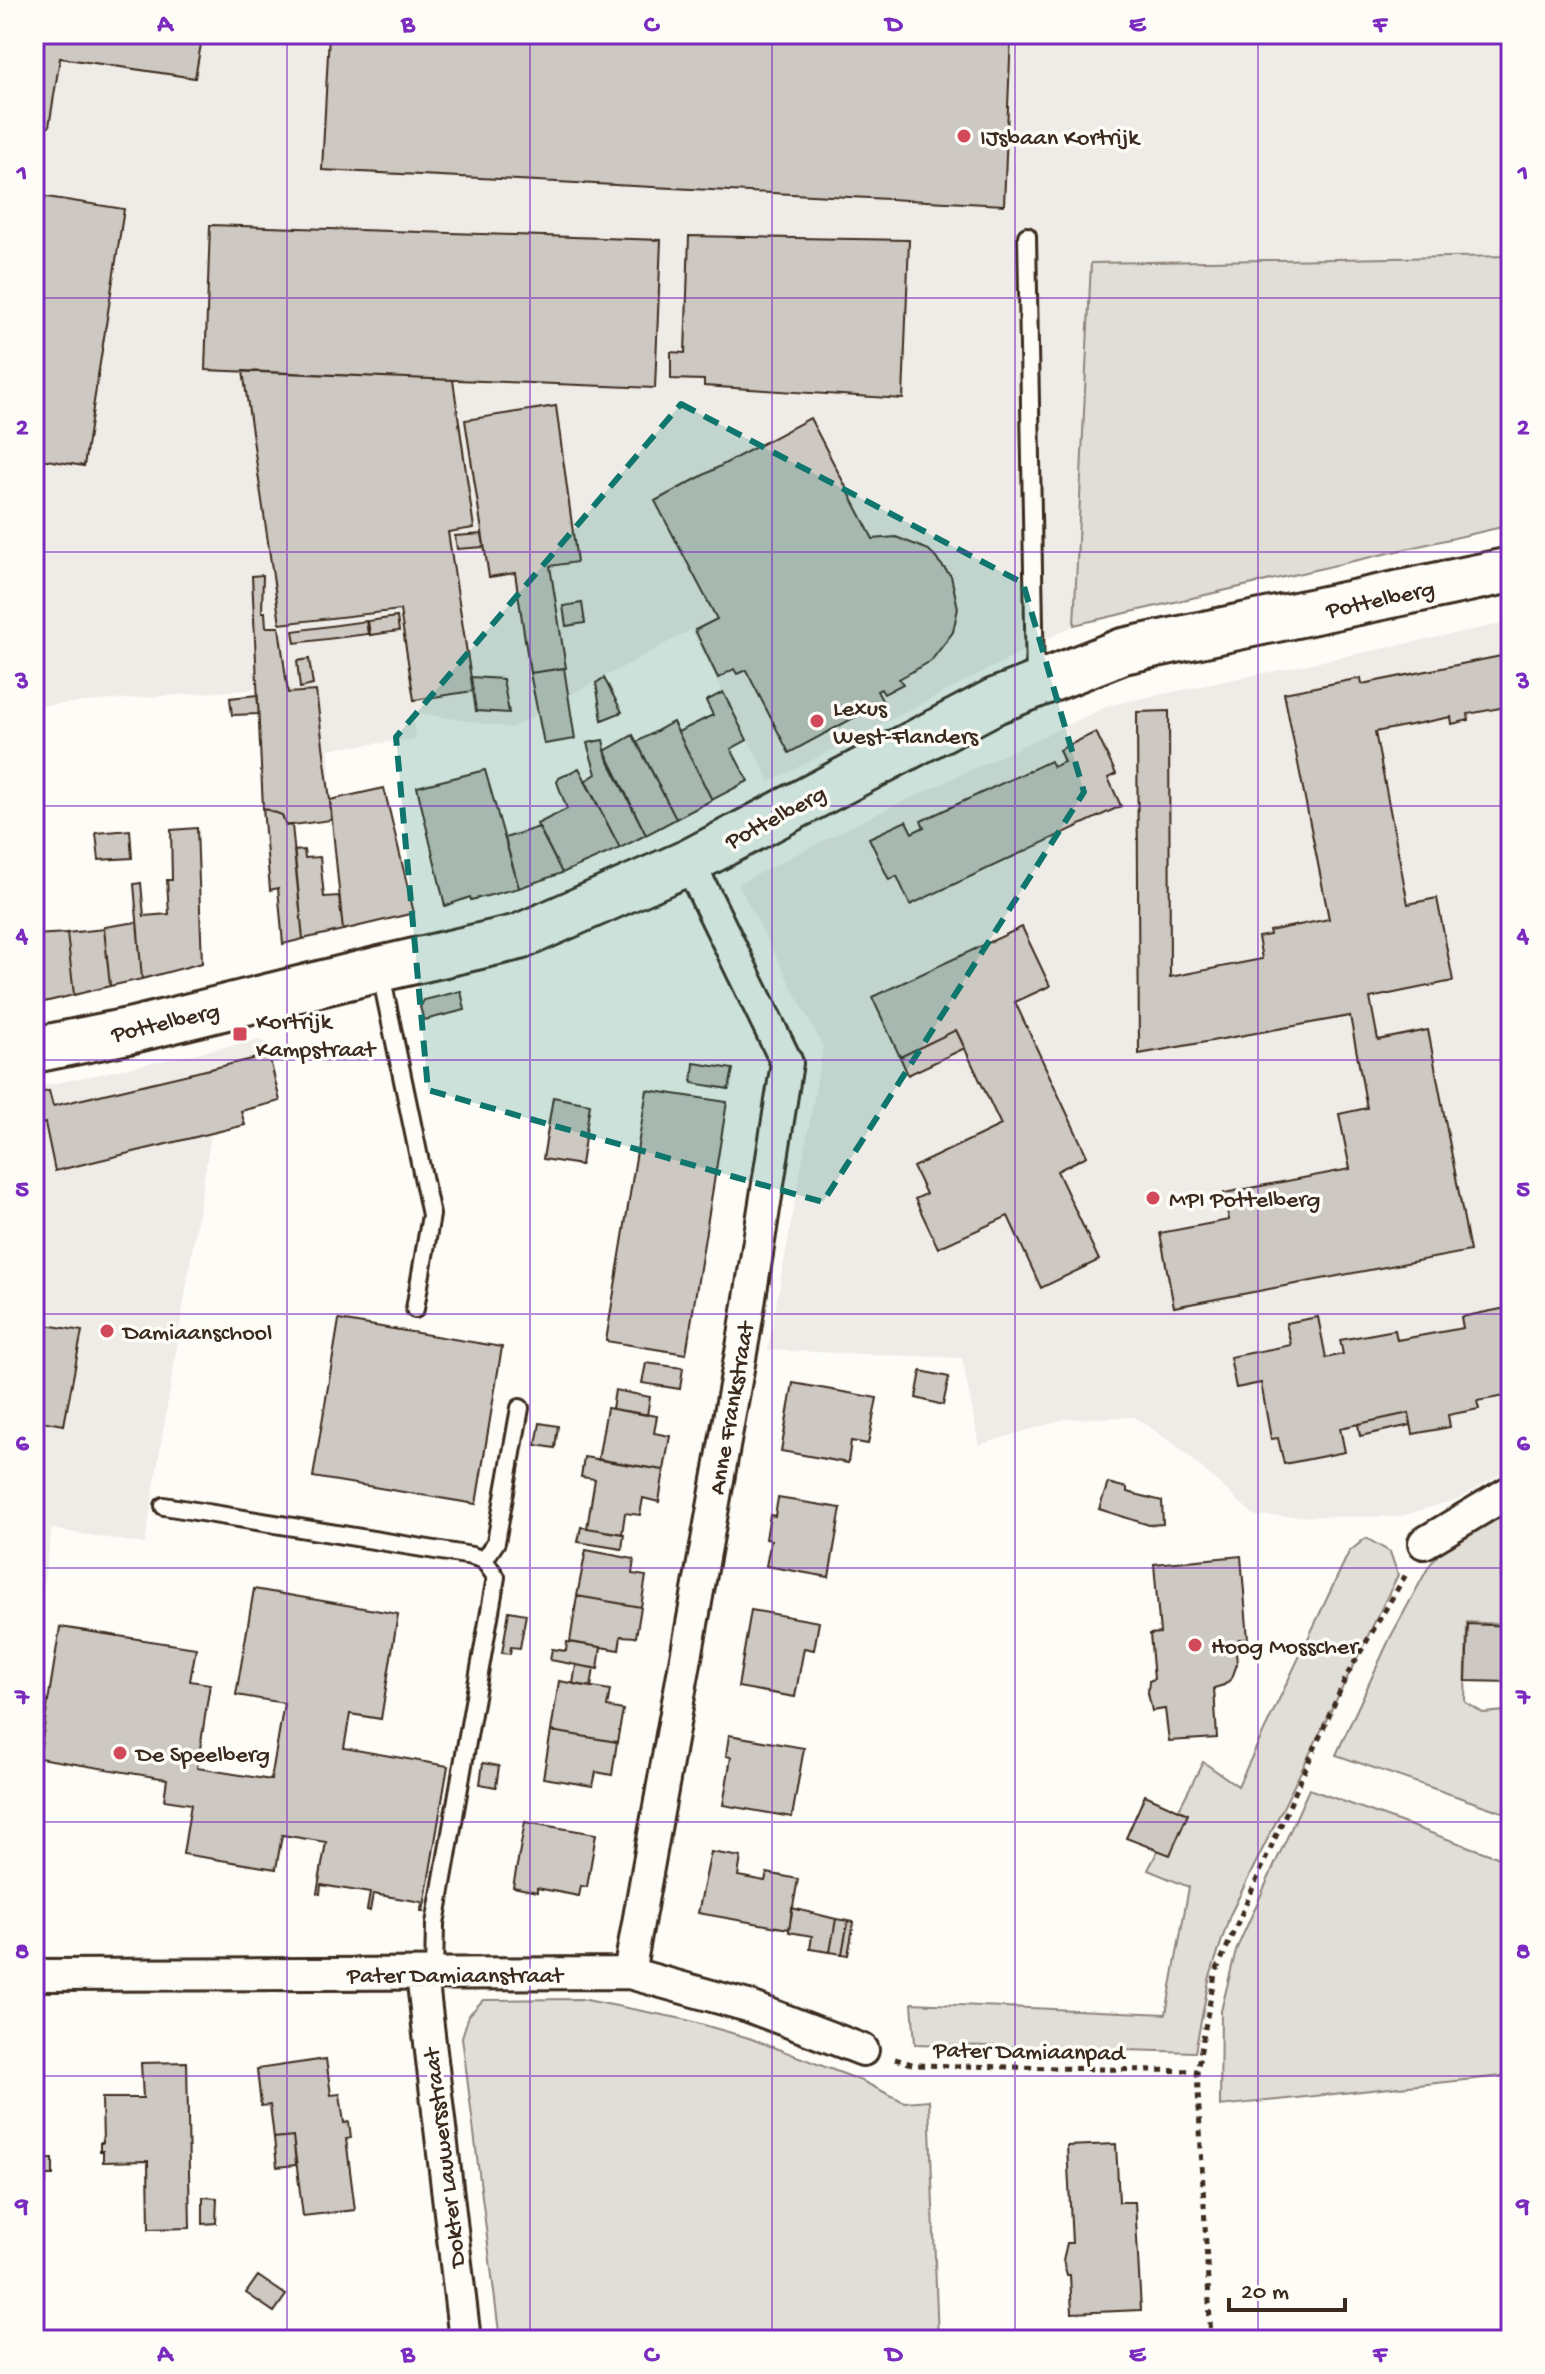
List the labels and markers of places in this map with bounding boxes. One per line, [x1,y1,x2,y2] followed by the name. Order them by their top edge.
[980,125,1141,154] place label: IJsbaan Kortrijk
[955,127,973,145] marker: IJsbaan Kortrijk
[833,696,979,753] place label: Lexus West-Flanders
[808,712,826,730] marker: Lexus West-Flanders
[256,1009,377,1066] place label: Kortrijk Kampstraat
[231,1025,249,1043] marker: Kortrijk Kampstraat
[1169,1187,1321,1216] place label: MPI Pottelberg
[1144,1189,1162,1207] marker: MPI Pottelberg
[121,1320,272,1349] place label: Damiaanschool
[98,1322,116,1340] marker: Damiaanschool
[1211,1634,1360,1663] place label: Hoog Mosscher
[1186,1636,1204,1654] marker: Hoog Mosscher
[134,1742,270,1771] place label: De Speelberg
[111,1744,129,1762] marker: De Speelberg

